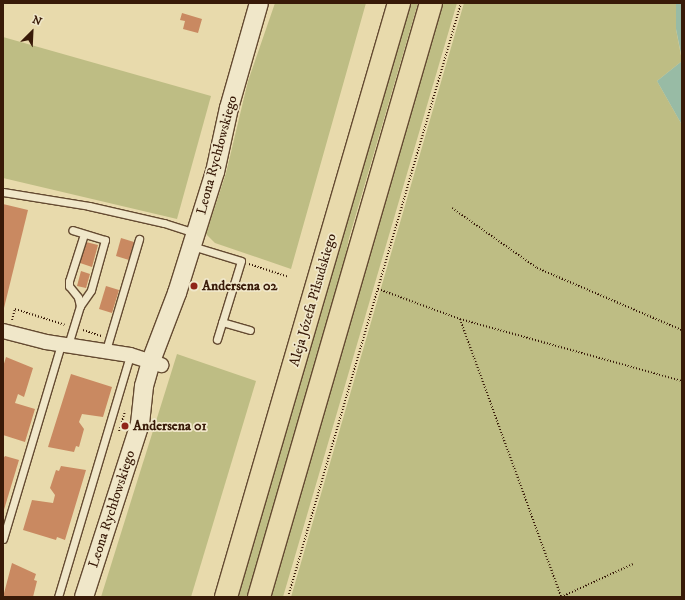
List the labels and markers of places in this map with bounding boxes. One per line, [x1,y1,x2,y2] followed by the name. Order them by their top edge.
[202,278,277,294] place label: Andersena 02
[189,281,199,291] marker: Andersena 02
[133,418,207,434] place label: Andersena 01
[120,421,130,431] marker: Andersena 01

